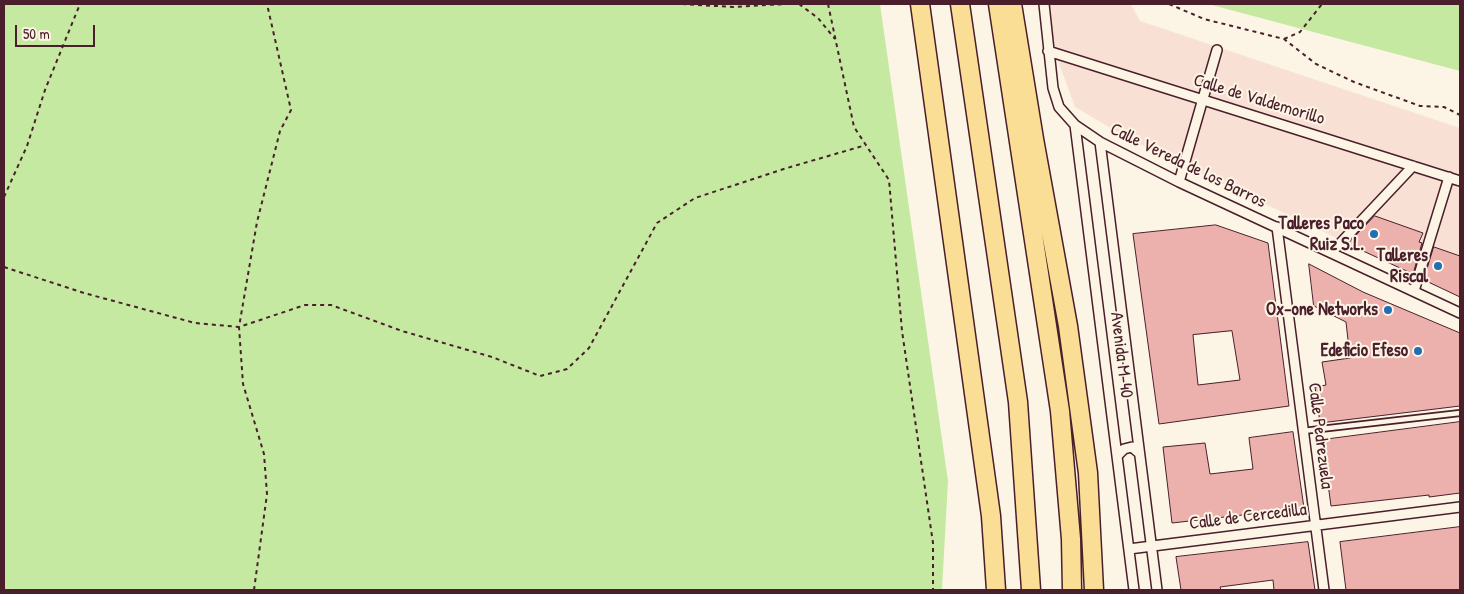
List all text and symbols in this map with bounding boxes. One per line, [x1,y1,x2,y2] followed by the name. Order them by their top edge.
[18,15,98,47] scale bar
[23,23,50,44] text: 50 m
[1191,70,1327,130] street label: Calle de Valdemorillo
[1106,119,1270,213] street label: Calle Vereda de los Barros
[1278,213,1364,255] place label: Talleres Paco Ruiz S.L.
[1368,228,1380,240] marker: Talleres Paco Ruiz S.L.
[1377,245,1428,288] place label: Talleres Riscal
[1432,260,1444,272] marker: Talleres Riscal
[1266,299,1378,321] place label: Ox-one Networks
[1382,304,1394,316] marker: Ox-one Networks
[1105,311,1137,399] street label: Avenida M-40
[1320,340,1408,362] place label: Edeficio Efeso
[1412,345,1424,357] marker: Edeficio Efeso
[1303,382,1337,490] street label: Calle Pedrezuela
[1188,499,1308,535] street label: Calle de Cercedilla

